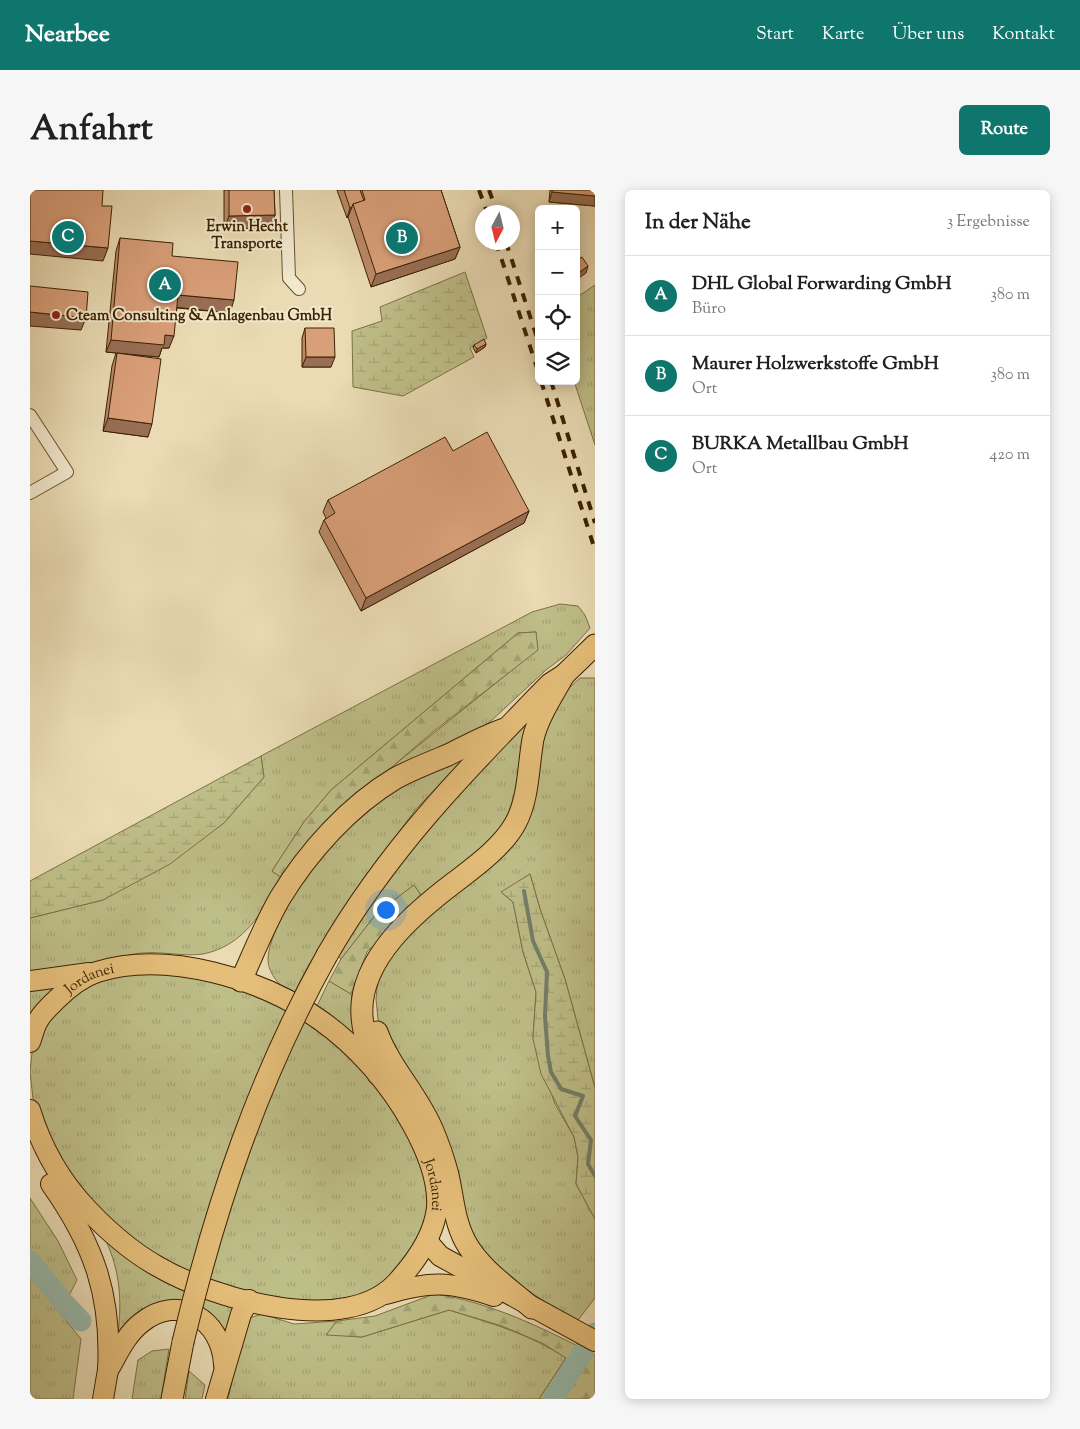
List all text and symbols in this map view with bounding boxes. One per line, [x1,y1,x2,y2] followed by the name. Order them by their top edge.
[25,18,110,52] text: Nearbee
[756,22,794,48] text: Start
[822,22,864,48] text: Karte
[892,22,964,48] text: Über uns
[992,22,1055,48] text: Kontakt
[30,105,153,156] text: Anfahrt
[959,105,1050,155] button: Route
[241,203,253,215] marker: Erwin Hecht Transporte
[475,205,520,250] north arrow
[535,205,580,385] map controls
[535,205,580,250] button: +
[645,208,751,238] text: In der Nähe
[947,211,1030,234] text: 3 Ergebnisse
[206,217,289,255] place label: Erwin Hecht Transporte
[52,218,84,256] pin: C
[386,219,418,257] pin: B
[535,250,580,295] button: −
[149,266,181,304] pin: A
[692,271,952,298] text: DHL Global Forwarding GmbH
[655,284,668,307] text: A
[990,284,1030,307] text: 380 m
[535,295,580,340] button: locate
[692,298,726,321] text: Büro
[66,306,332,327] place label: Cteam Consulting & Anlagenbau GmbH
[50,309,62,321] marker: Cteam Consulting & Anlagenbau GmbH
[535,340,580,385] button: layers
[692,351,939,378] text: Maurer Holzwerkstoffe GmbH
[656,364,666,387] text: B
[990,364,1030,387] text: 380 m
[692,378,717,401] text: Ort
[692,431,909,458] text: BURKA Metallbau GmbH
[655,444,667,467] text: C
[989,444,1030,467] text: 420 m
[692,458,717,481] text: Ort
[373,897,399,923] your location
[60,959,116,1001] street label: Jordanei
[417,1155,446,1213] street label: Jordanei

